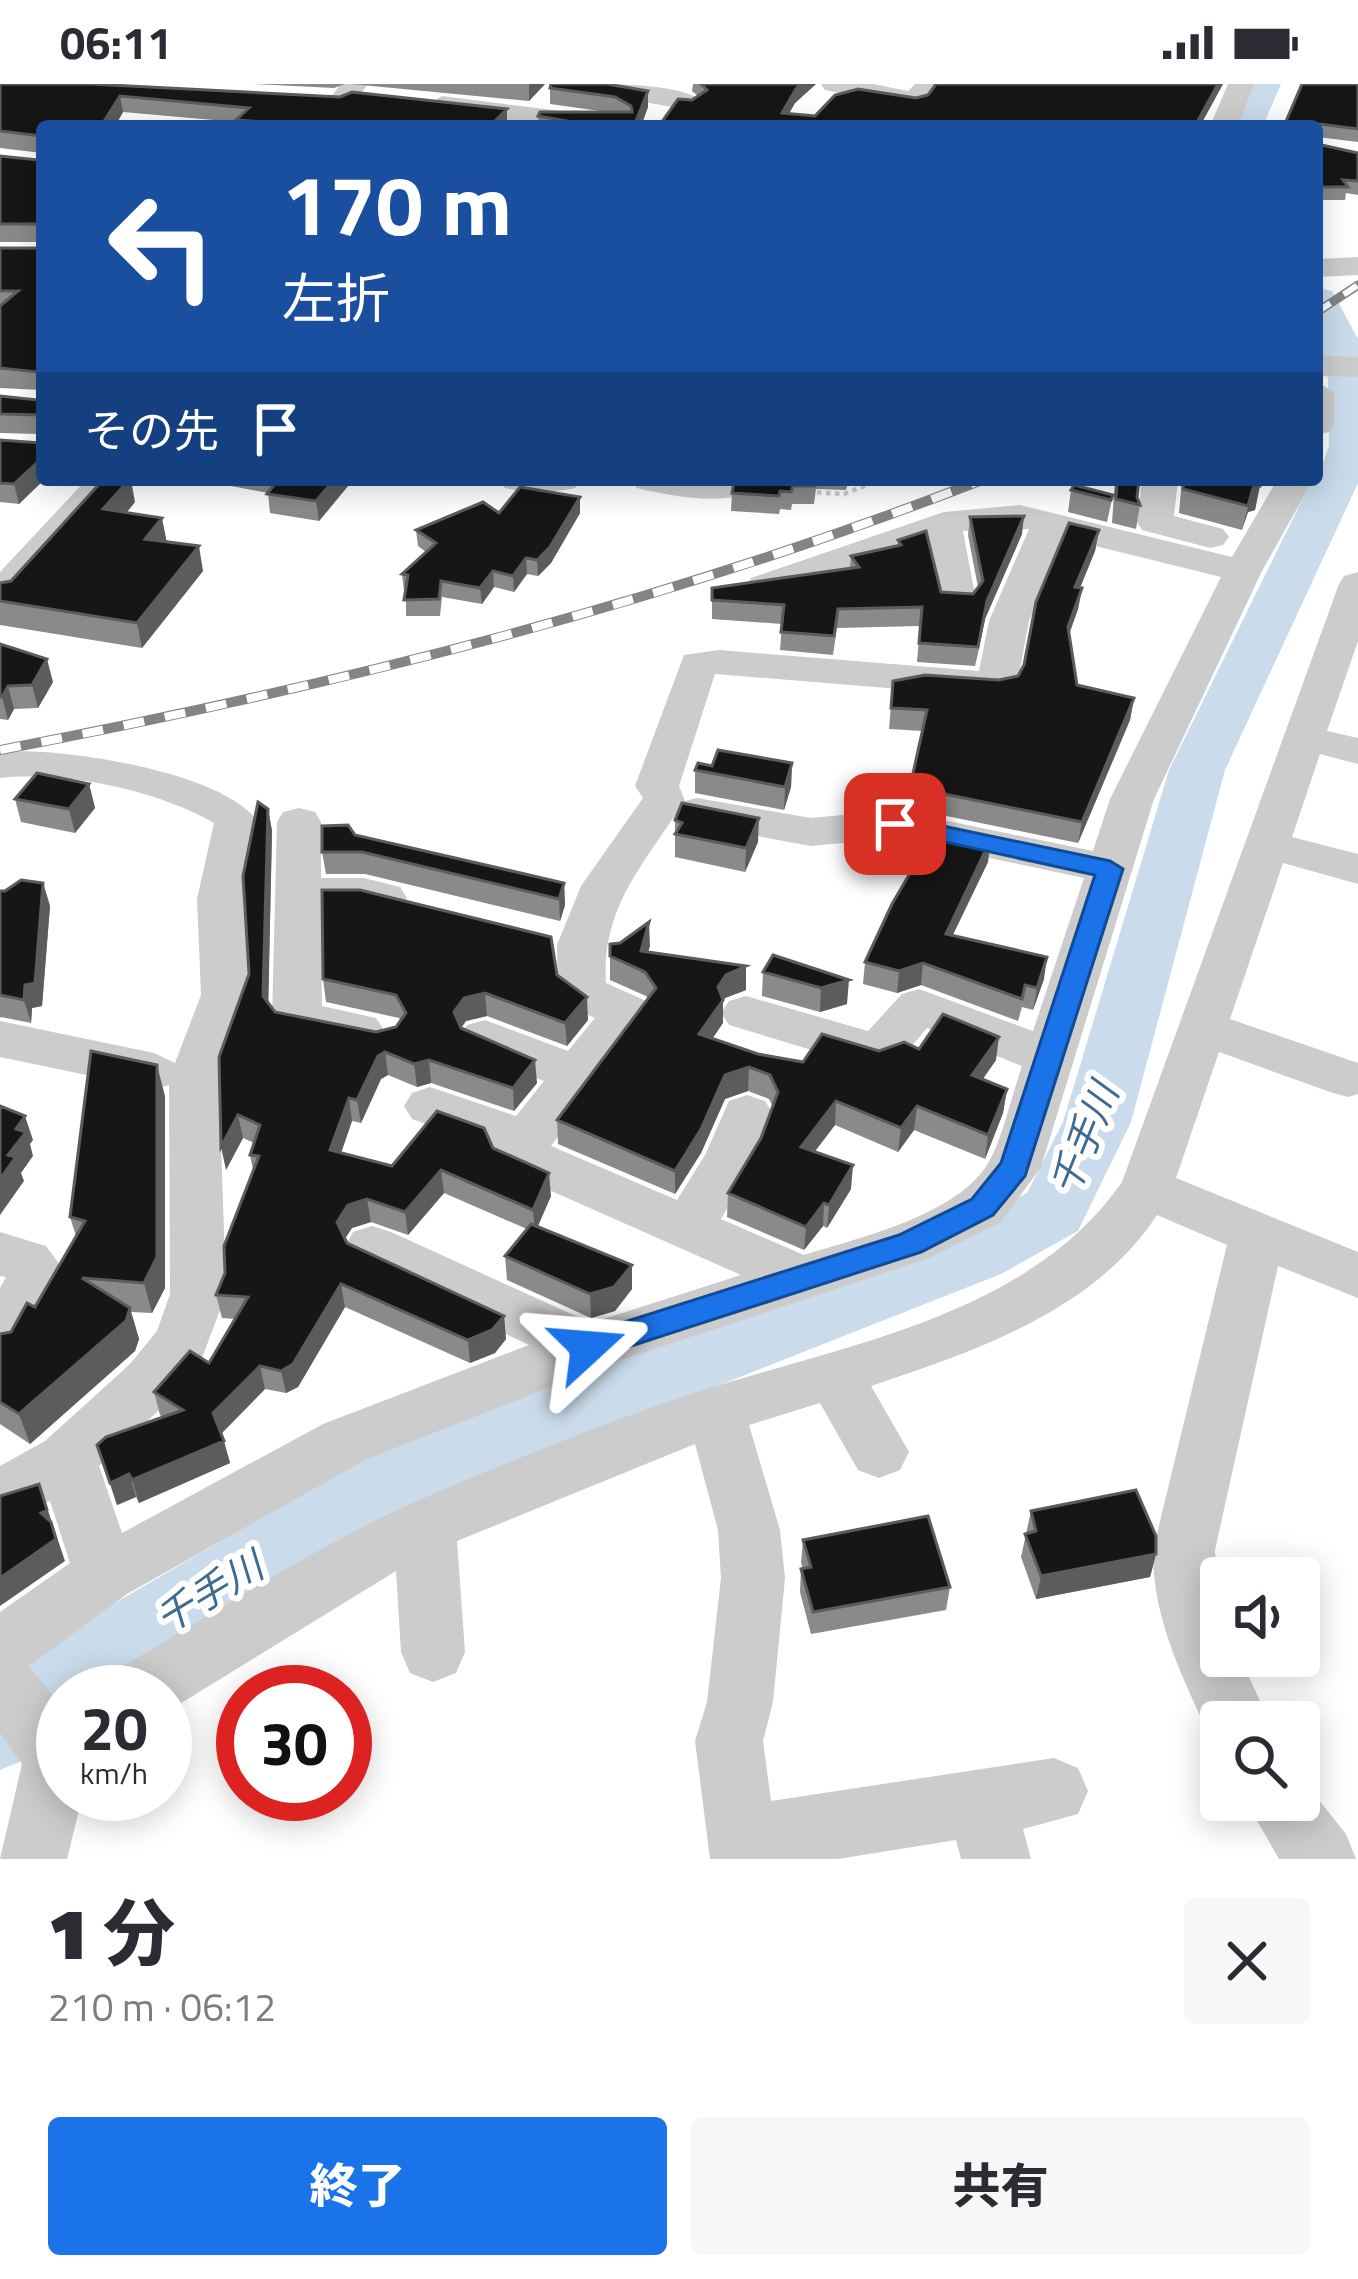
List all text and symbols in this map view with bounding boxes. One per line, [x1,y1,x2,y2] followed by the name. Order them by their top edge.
[60,8,172,76] text: 06:11
[282,140,512,268] text: 170 m
[84,168,240,324] icon: left
[282,257,390,339] text: 左折
[84,396,219,464] text: その先
[243,396,309,462] icon: arrive
[844,773,946,875] pin
[862,791,928,857] icon: arrive
[1034,1070,1134,1204] water label: 千手川
[525,1284,651,1410] position arrow
[143,1534,278,1647] water label: 千手川
[1200,1557,1320,1821] map controls
[1200,1557,1320,1677] button: sound
[216,1665,372,1821] speed limit sign: 30
[80,1682,148,1773] text: 20
[1200,1701,1320,1821] button: search
[80,1750,148,1796] text: km/h
[48,1877,175,1987] text: 1 分
[1184,1898,1310,2024] button: close
[48,1977,276,2036] text: 210 m · 06:12
[48,2117,667,2255] button: 終了
[691,2117,1310,2255] button: 共有

